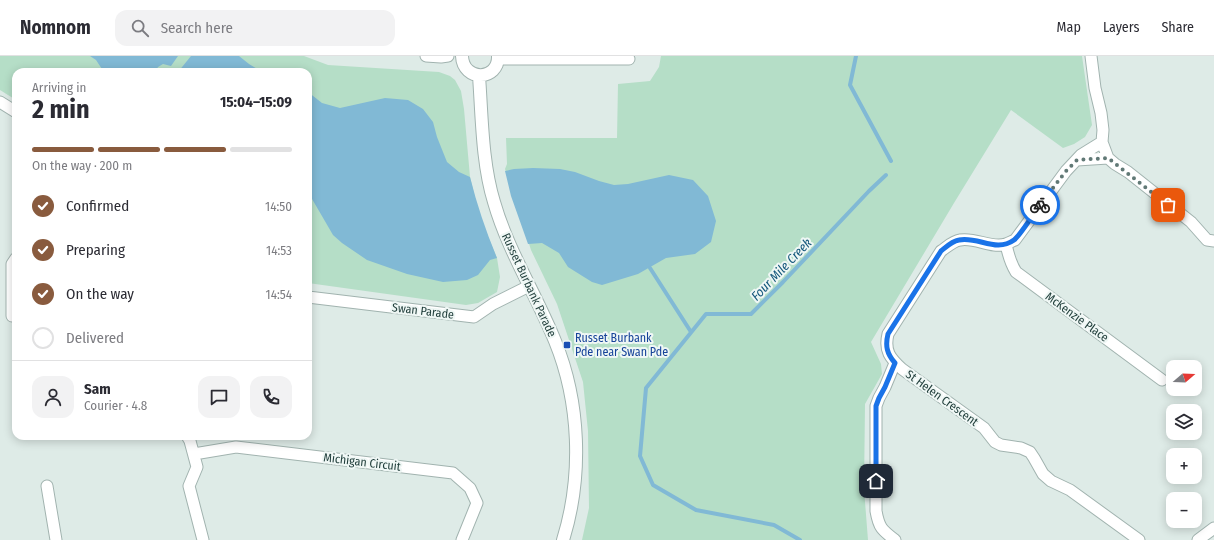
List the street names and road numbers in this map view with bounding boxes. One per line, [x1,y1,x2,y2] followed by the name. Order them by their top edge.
[499,231,559,339] street label: Russet Burbank Parade
[1043,289,1111,345] street label: McKenzie Place
[391,300,455,322] street label: Swan Parade
[903,367,981,429] street label: St Helen Crescent
[323,450,401,474] street label: Michigan Circuit

